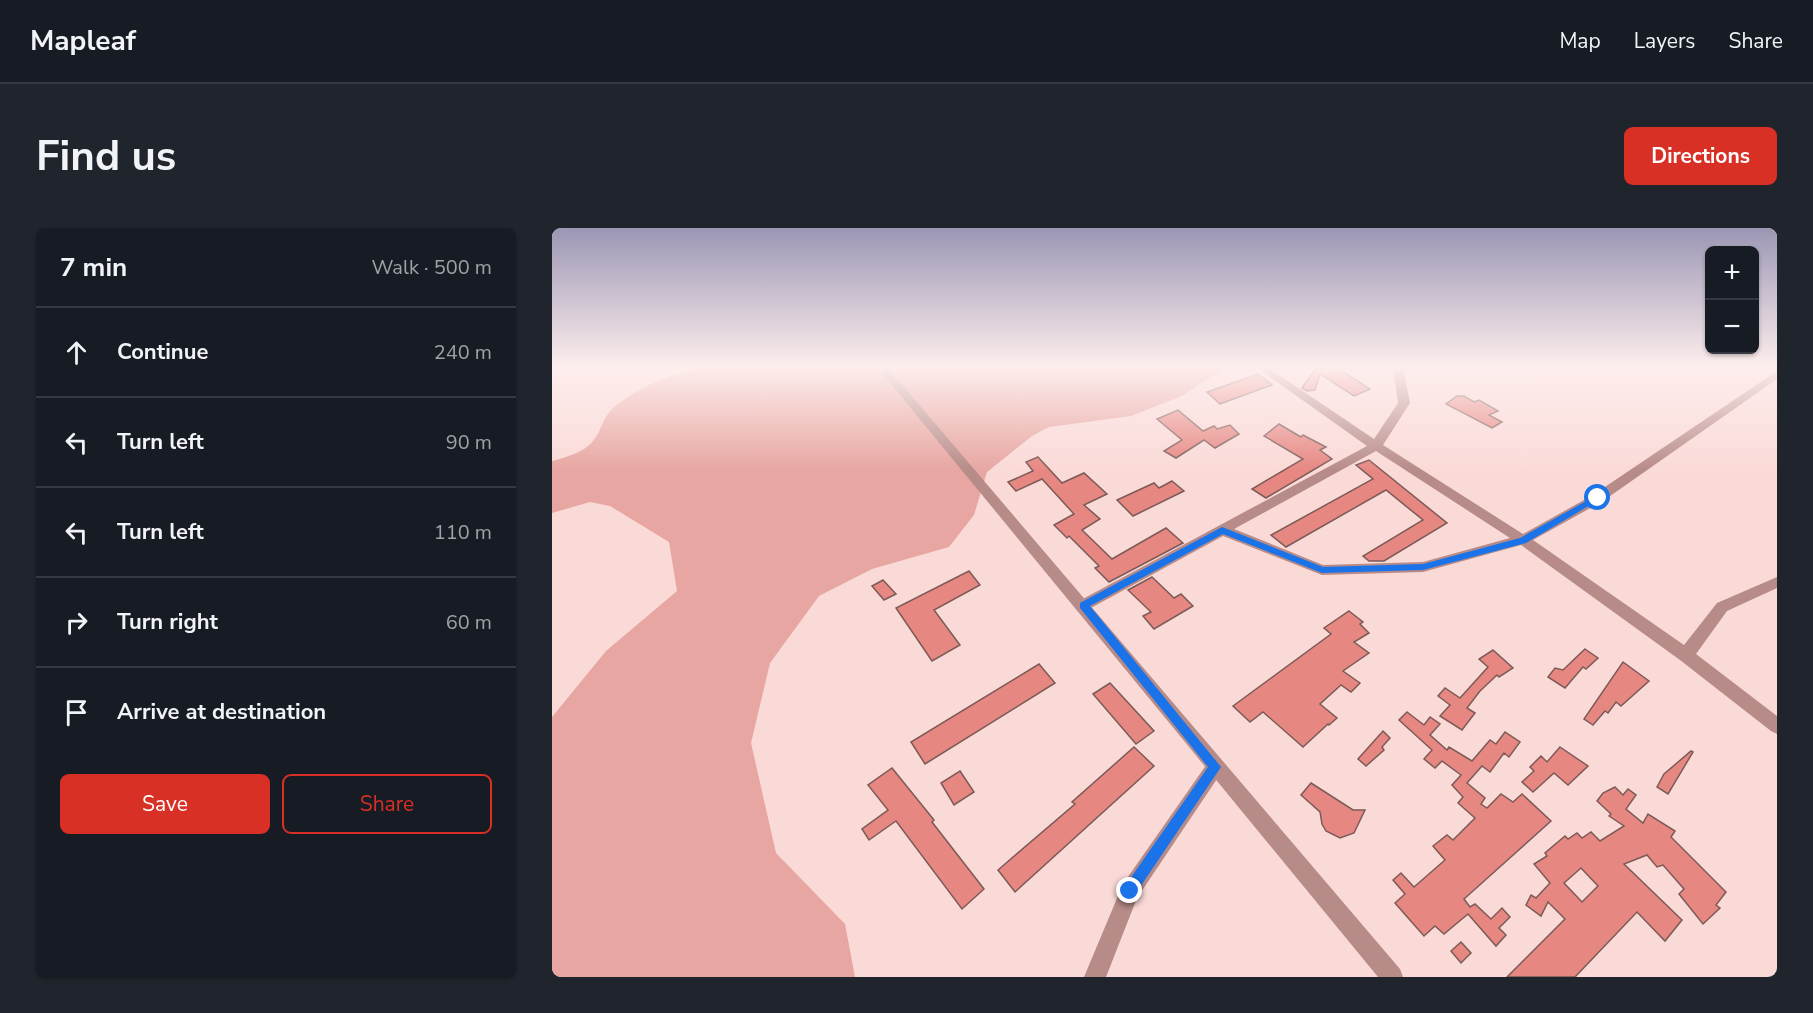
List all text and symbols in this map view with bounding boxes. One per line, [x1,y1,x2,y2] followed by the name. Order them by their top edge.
[30,22,136,60] text: Mapleaf
[1559,27,1601,55] text: Map
[1634,27,1695,55] text: Layers
[1728,27,1783,55] text: Share
[1624,127,1777,185] button: Directions
[36,128,176,185] text: Find us
[1705,246,1759,354] map controls
[1705,246,1759,300] button: +
[60,250,127,285] text: 7 min
[372,254,492,281] text: Walk · 500 m
[1705,300,1759,354] button: −
[60,336,93,369] icon: ahead
[117,337,208,367] text: Continue
[434,339,492,366] text: 240 m
[60,426,93,459] icon: left
[117,427,204,457] text: Turn left
[446,429,492,456] text: 90 m
[1584,484,1610,510] route start
[60,516,93,549] icon: left
[117,517,204,547] text: Turn left
[434,519,492,546] text: 110 m
[60,606,93,639] icon: right
[117,607,218,637] text: Turn right
[446,609,492,636] text: 60 m
[60,696,93,729] icon: arrive
[117,697,326,727] text: Arrive at destination
[60,774,270,834] button: Save
[282,774,492,834] button: Share
[1116,877,1142,903] route end

